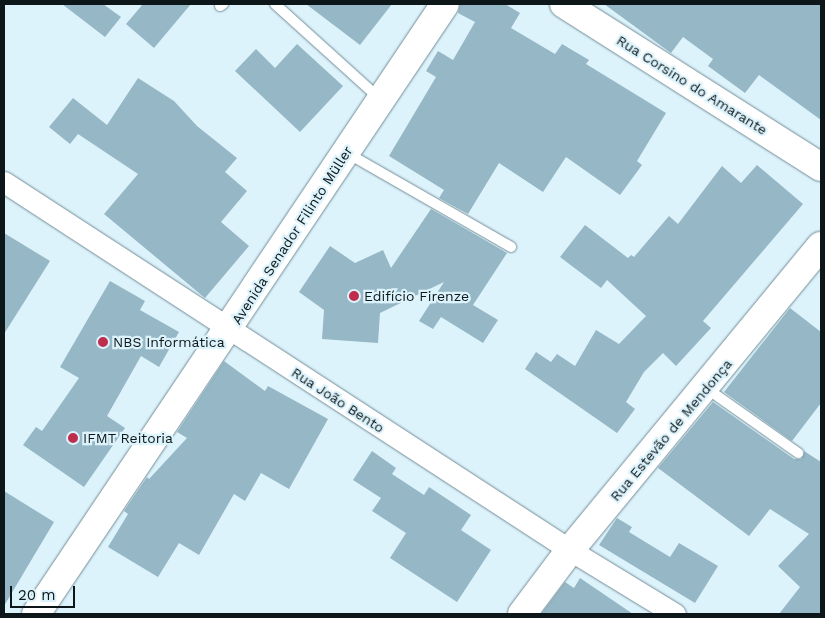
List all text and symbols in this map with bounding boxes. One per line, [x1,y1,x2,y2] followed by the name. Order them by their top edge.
[613,31,771,139] street label: Rua Corsino do Amarante
[228,142,356,328] street label: Avenida Senador Filinto Müller
[364,288,469,304] place label: Edifício Firenze
[348,290,360,302] marker: Edifício Firenze
[113,334,225,350] place label: NBS Informática
[97,336,109,348] marker: NBS Informática
[607,355,735,505] street label: Rua Estevão de Mendonça
[288,364,388,436] street label: Rua João Bento
[83,430,173,446] place label: IFMT Reitoria
[67,432,79,444] marker: IFMT Reitoria
[12,576,78,608] scale bar
[18,586,56,604] text: 20 m

